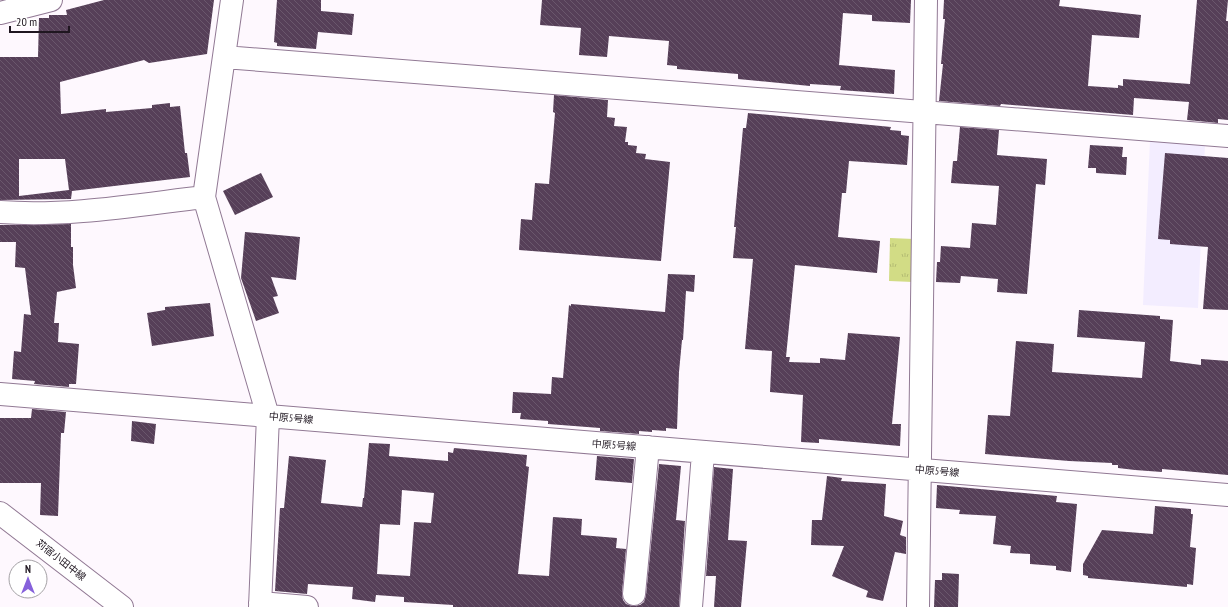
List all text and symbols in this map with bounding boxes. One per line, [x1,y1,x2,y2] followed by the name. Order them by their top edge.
[10,8,69,34] scale bar
[16,14,37,29] text: 20 m
[268,410,314,426] street label: 中原5号線
[591,437,637,453] street label: 中原5号線
[914,463,960,479] street label: 中原5号線
[33,536,89,584] street label: 苅宿小田中線
[8,559,48,599] north arrow
[25,562,31,576] text: N

